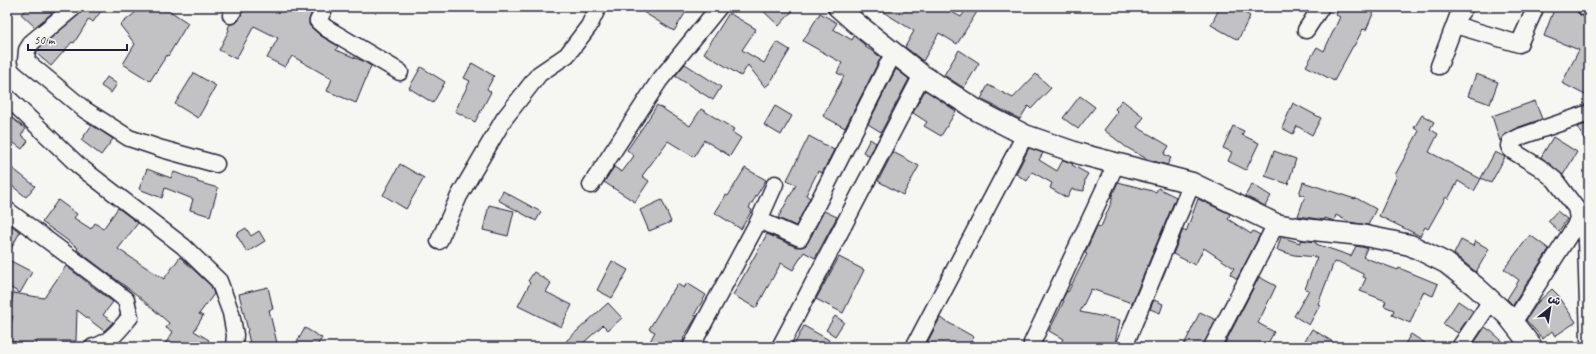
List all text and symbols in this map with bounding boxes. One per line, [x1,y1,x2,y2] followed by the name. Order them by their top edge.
[28,26,127,52] scale bar
[34,32,56,48] text: 50 m
[1530,288,1570,328] north arrow
[1546,290,1564,308] text: ش

